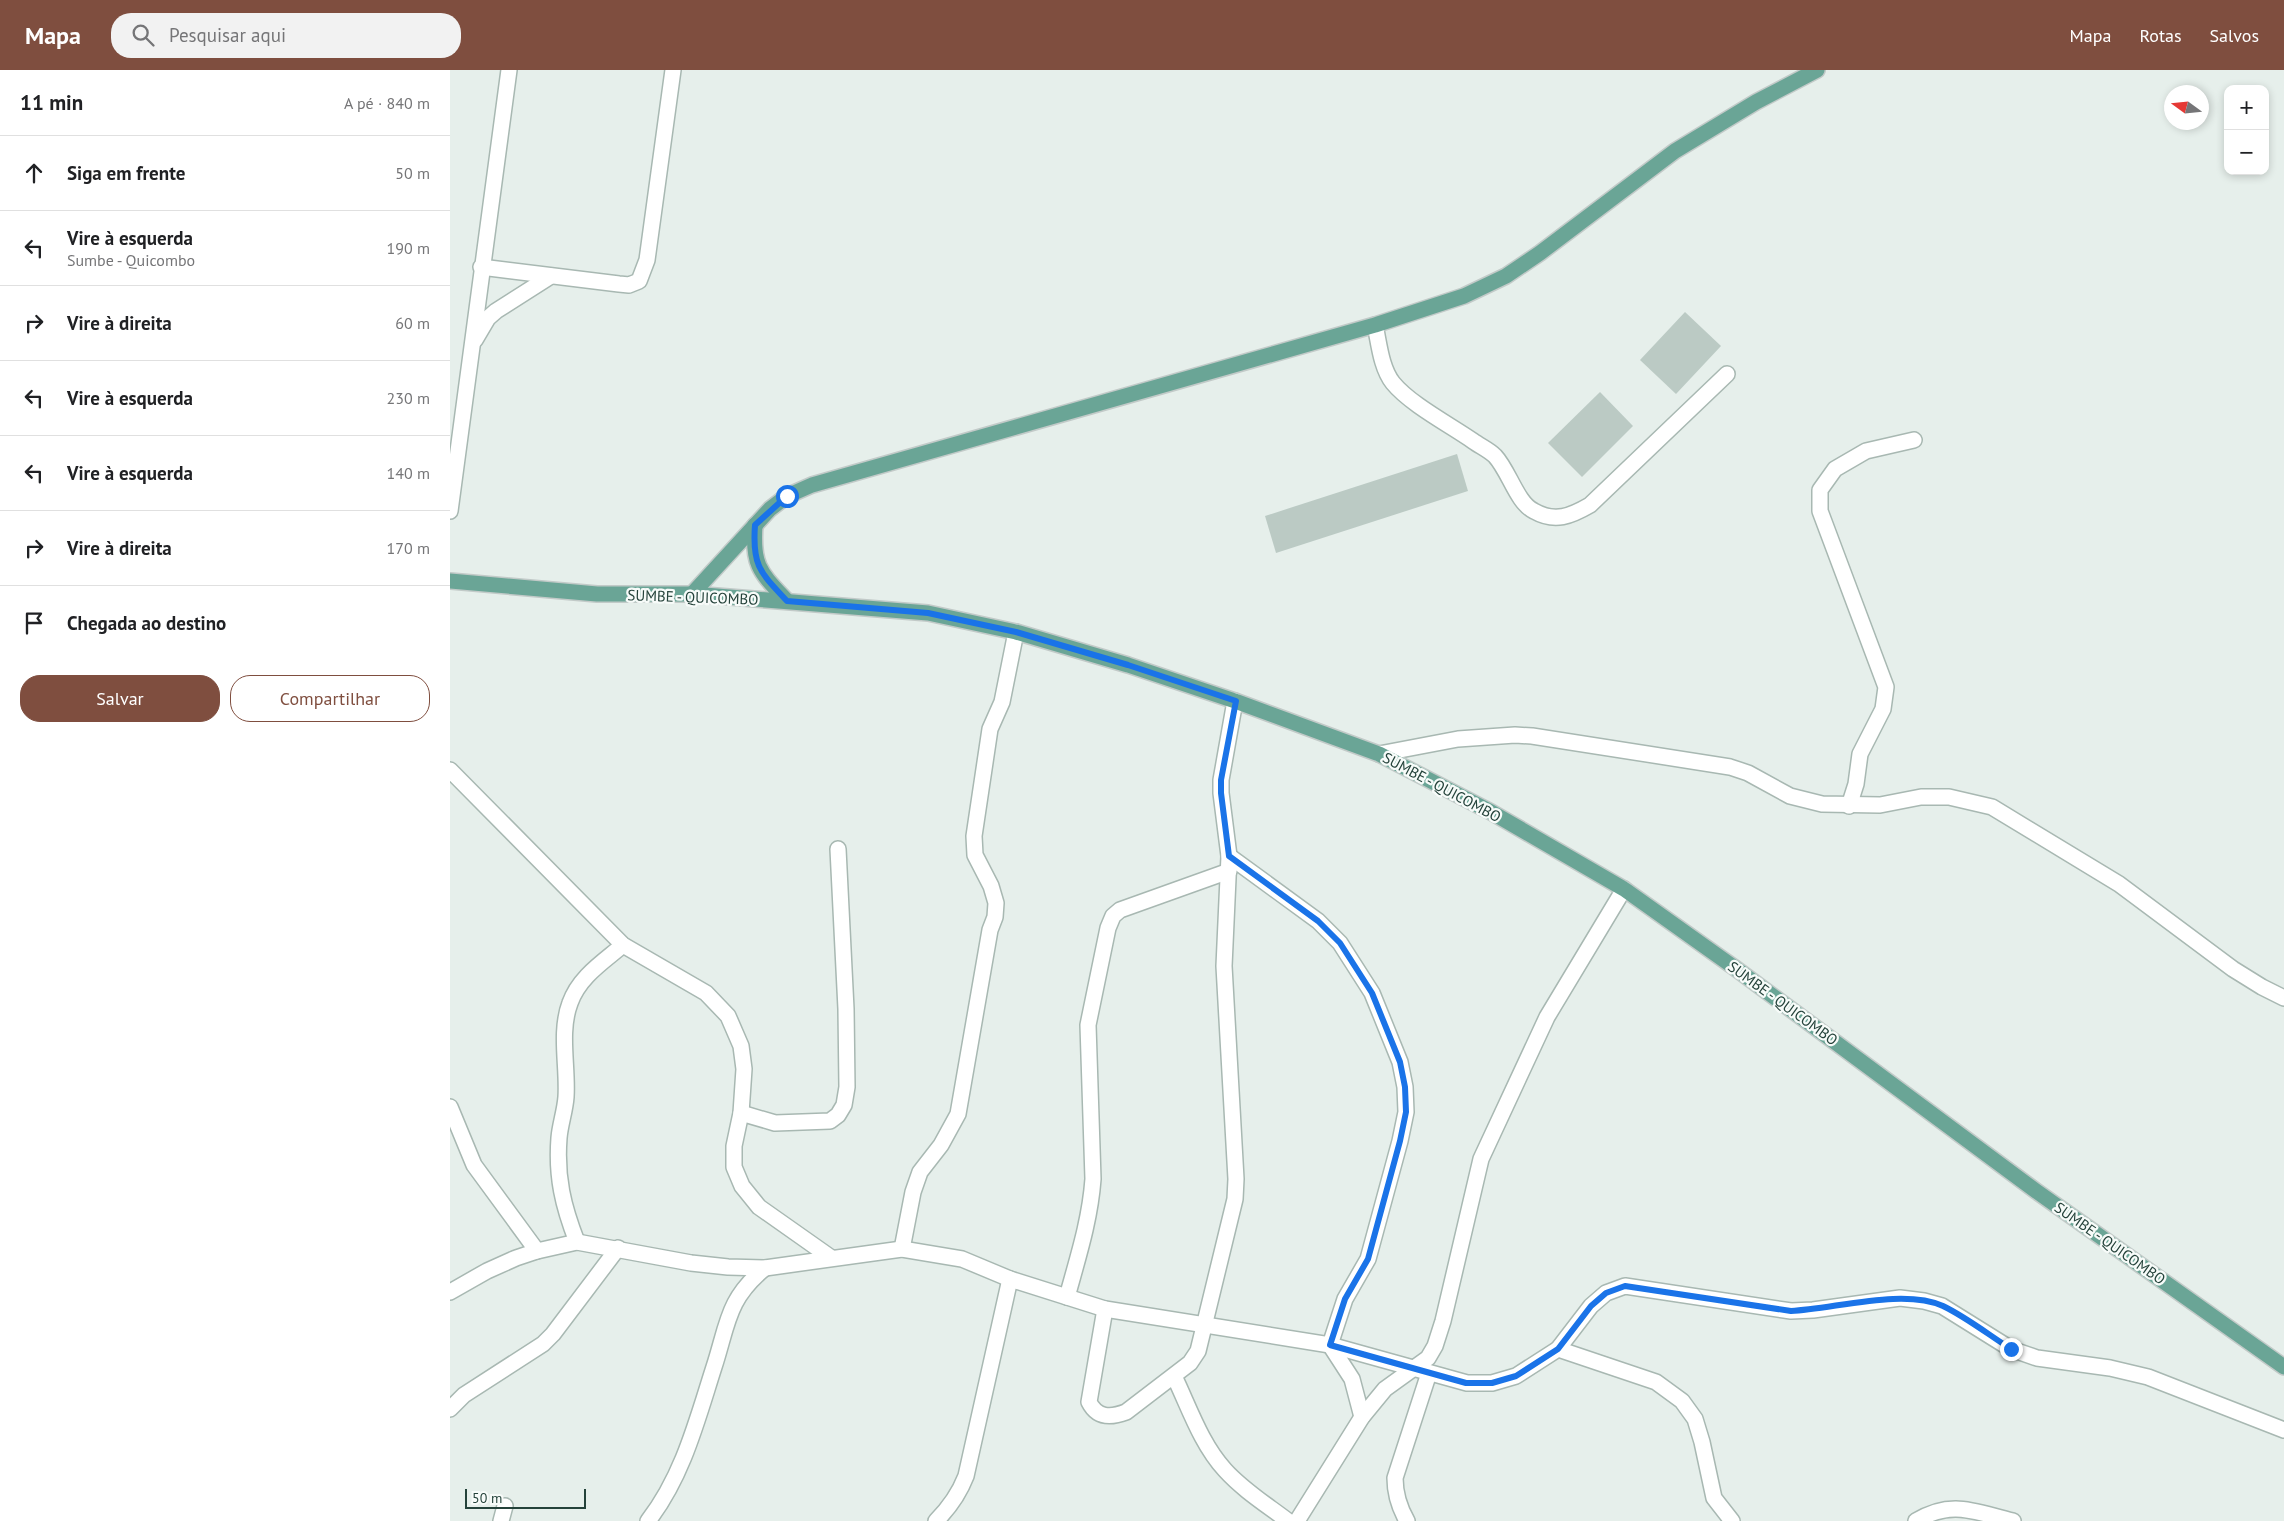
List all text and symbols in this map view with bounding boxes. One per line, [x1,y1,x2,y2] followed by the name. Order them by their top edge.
[111,13,461,58] search box
[25,20,81,51] text: Mapa
[129,21,157,49] icon: search
[169,23,286,47] text: Pesquisar aqui
[2070,24,2111,47] text: Mapa
[2139,24,2182,47] text: Rotas
[2210,24,2259,47] text: Salvos
[2164,85,2209,130] north arrow
[2224,85,2269,175] map controls
[2224,85,2269,130] button: +
[20,89,83,116] text: 11 min
[344,93,430,113] text: A pé · 840 m
[2224,130,2269,175] button: −
[20,159,48,187] icon: ahead
[67,161,185,185] text: Siga em frente
[395,163,430,183] text: 50 m
[67,226,193,250] text: Vire à esquerda
[20,234,48,262] icon: left
[387,238,430,258] text: 190 m
[67,250,195,270] text: Sumbe - Quicombo
[20,309,48,337] icon: right
[67,311,172,335] text: Vire à direita
[395,313,430,333] text: 60 m
[20,384,48,412] icon: left
[67,386,193,410] text: Vire à esquerda
[387,388,430,408] text: 230 m
[20,459,48,487] icon: left
[67,461,193,485] text: Vire à esquerda
[387,463,430,483] text: 140 m
[776,485,799,508] route start
[20,534,48,562] icon: right
[67,536,172,560] text: Vire à direita
[387,538,430,558] text: 170 m
[627,585,759,609] street label: SUMBE - QUICOMBO
[20,609,48,637] icon: arrive
[67,611,226,635] text: Chegada ao destino
[20,675,220,722] button: Salvar
[230,675,430,722] button: Compartilhar
[1380,748,1504,826] street label: SUMBE - QUICOMBO
[1724,957,1842,1049] street label: SUMBE - QUICOMBO
[2051,1198,2169,1288] street label: SUMBE - QUICOMBO
[2000,1338,2023,1361] route end
[465,1486,586,1509] scale bar
[472,1489,502,1507] text: 50 m

